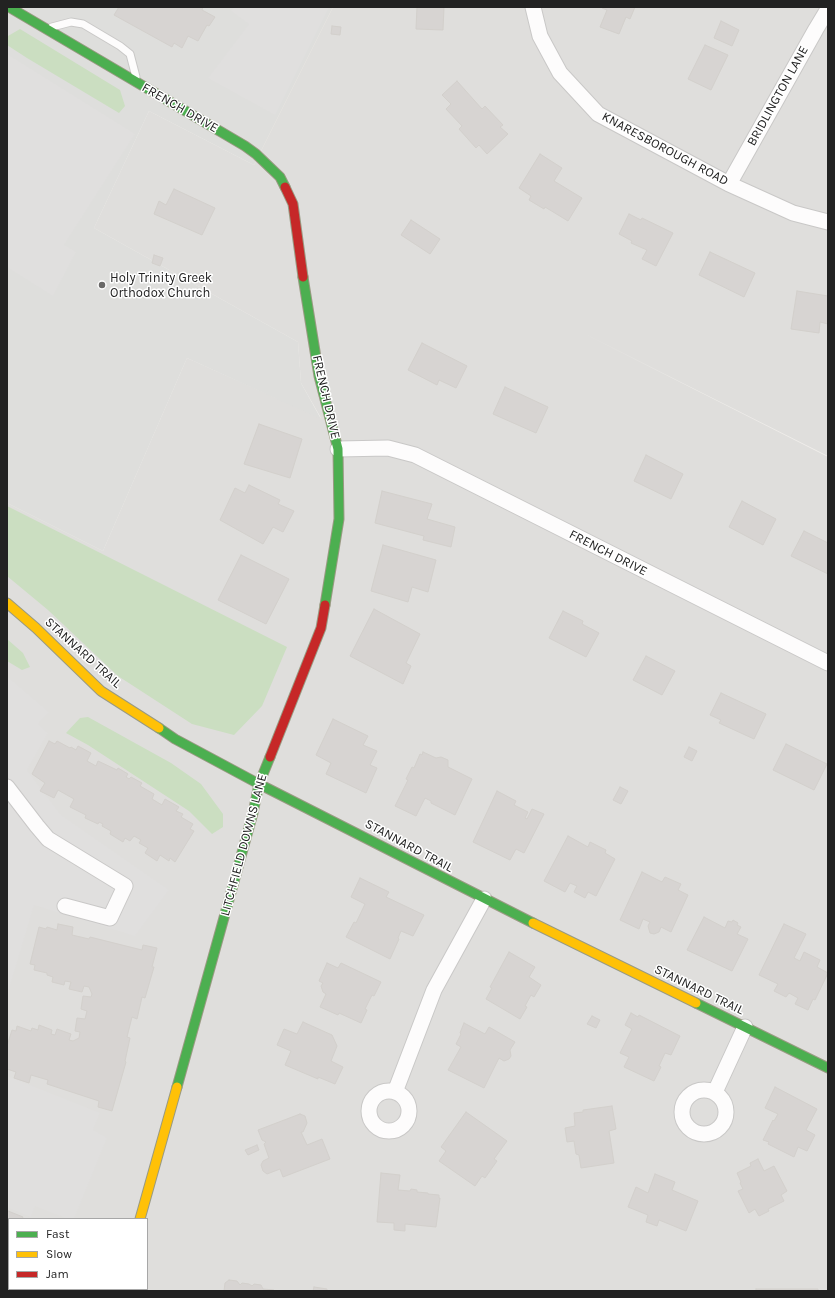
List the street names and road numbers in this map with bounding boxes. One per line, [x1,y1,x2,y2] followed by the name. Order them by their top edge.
[744,43,812,149] street label: BRIDLINGTON LANE
[139,80,221,136] street label: FRENCH DRIVE
[599,109,731,189] street label: KNARESBOROUGH ROAD
[309,354,343,440] street label: FRENCH DRIVE
[566,527,650,579] street label: FRENCH DRIVE
[41,614,125,692] street label: STANNARD TRAIL
[217,772,271,918] street label: LITCHFIELD DOWNS LANE
[362,816,456,876] street label: STANNARD TRAIL
[652,962,746,1018] street label: STANNARD TRAIL

